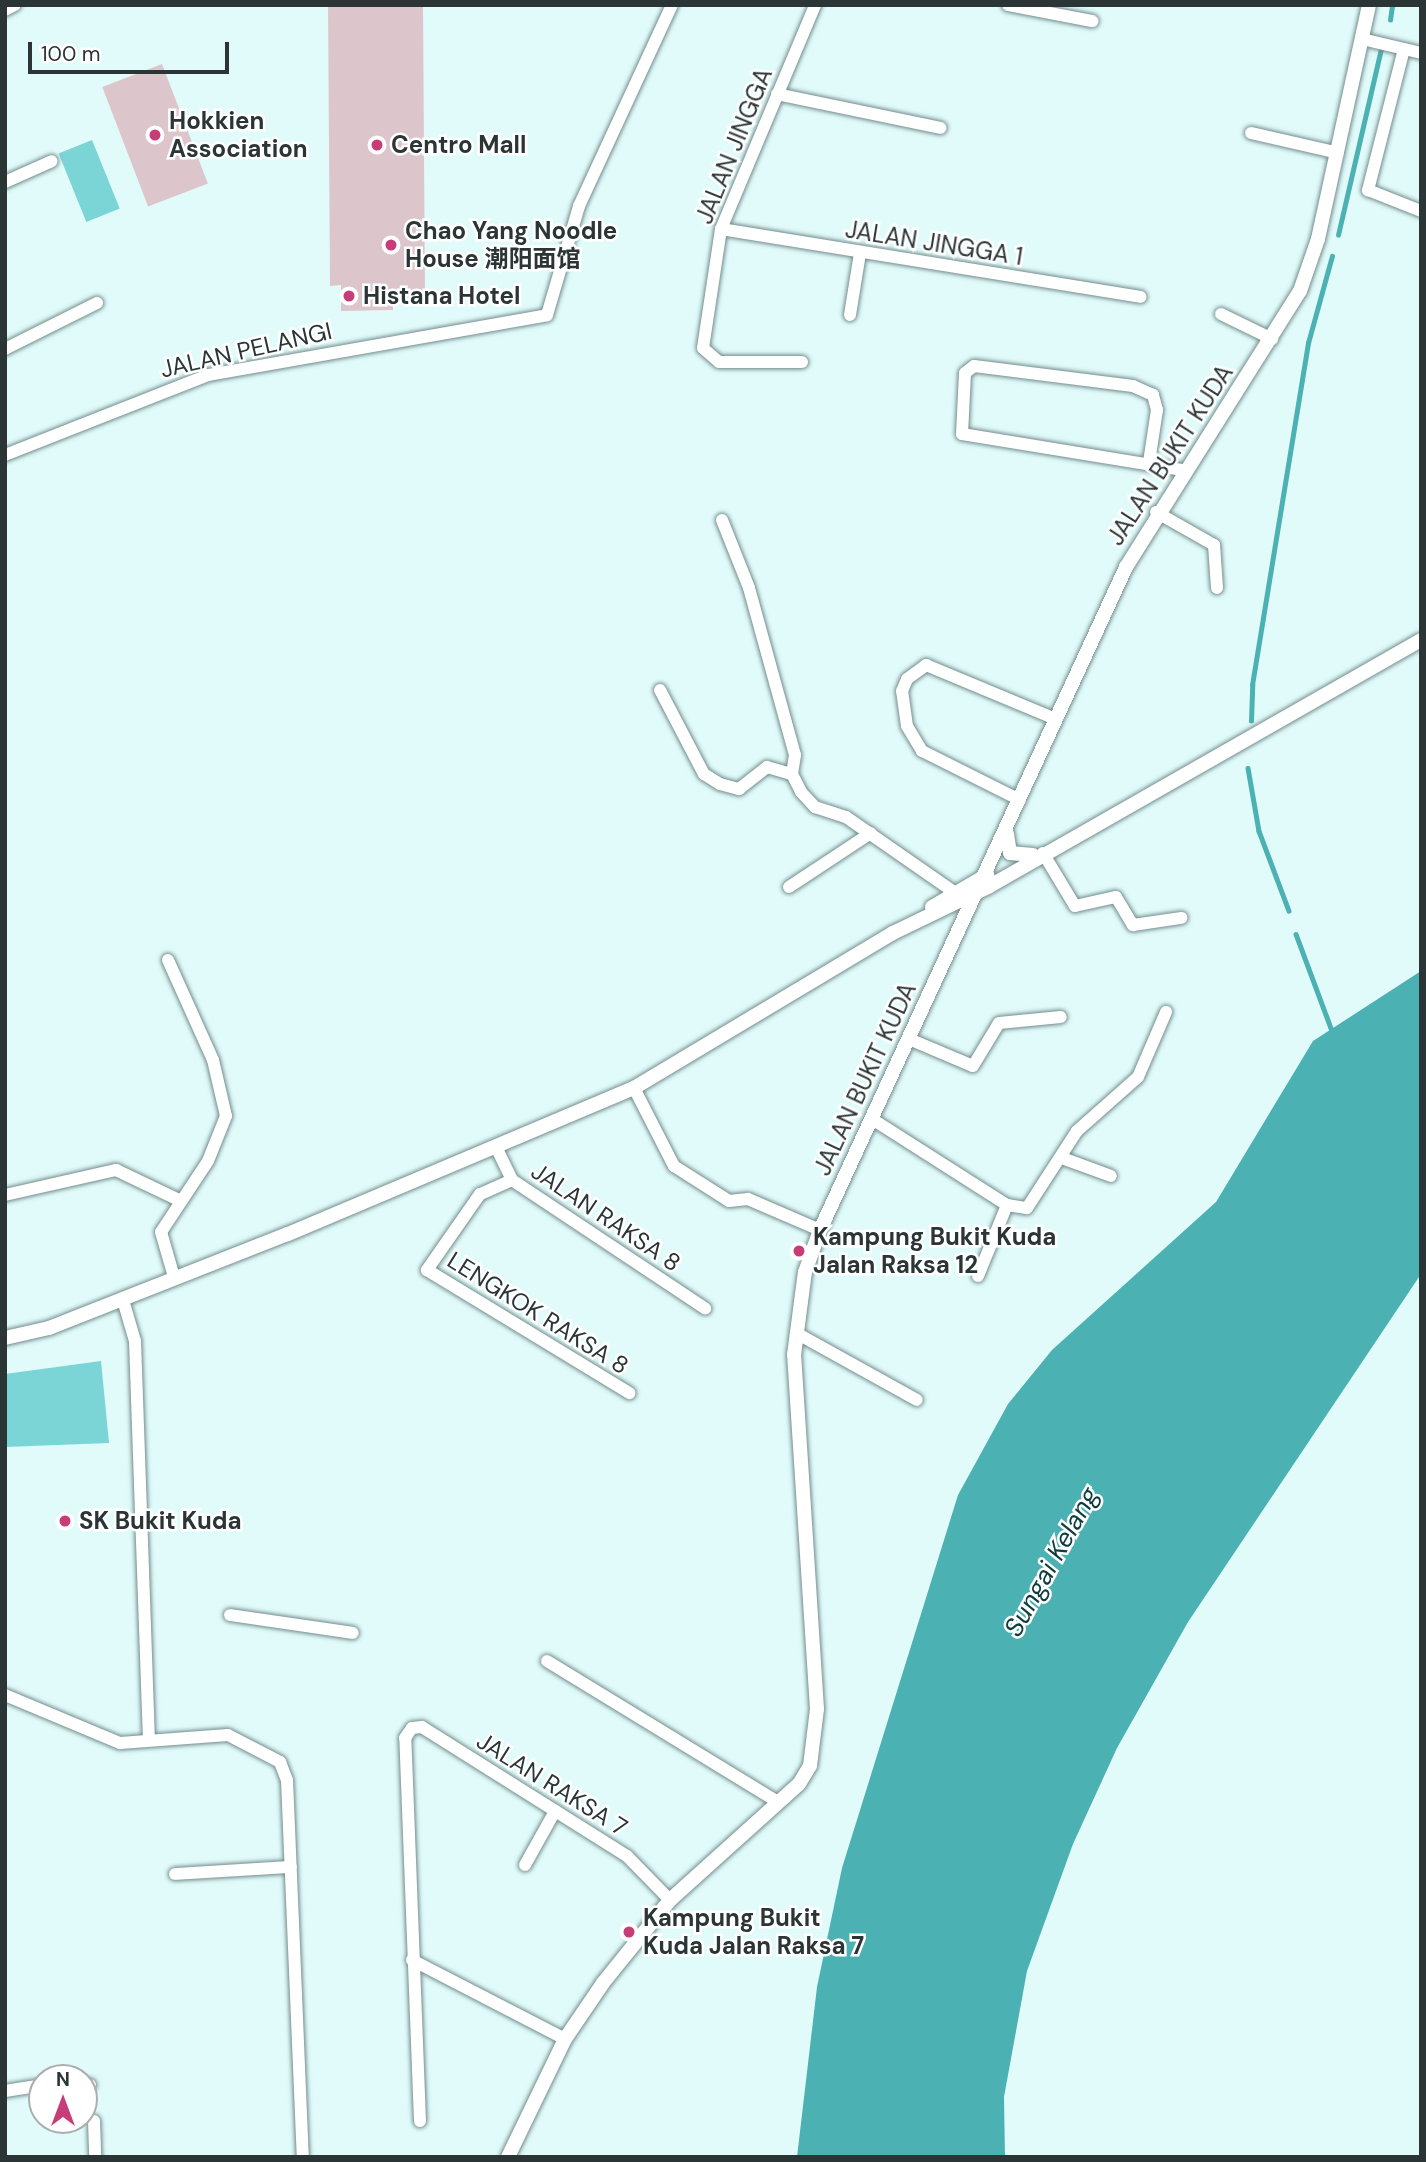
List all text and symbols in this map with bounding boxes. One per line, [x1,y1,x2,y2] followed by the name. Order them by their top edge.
[32,28,233,72] scale bar
[41,40,101,68] text: 100 m
[690,64,778,228] street label: JALAN JINGGA
[169,107,308,163] place label: Hokkien Association
[147,127,163,143] marker: Hokkien Association
[391,131,526,159] place label: Centro Mall
[369,137,385,153] marker: Centro Mall
[843,215,1025,271] street label: JALAN JINGGA 1
[405,217,617,273] place label: Chao Yang Noodle House 潮阳面馆
[383,237,399,253] marker: Chao Yang Noodle House 潮阳面馆
[363,282,520,310] place label: Histana Hotel
[341,288,357,304] marker: Histana Hotel
[157,316,335,384] street label: JALAN PELANGI
[1101,359,1239,551] street label: JALAN BUKIT KUDA
[808,978,922,1180] street label: JALAN BUKIT KUDA
[526,1156,686,1278] street label: JALAN RAKSA 8
[813,1223,1056,1279] place label: Kampung Bukit Kuda Jalan Raksa 12
[791,1243,807,1259] marker: Kampung Bukit Kuda Jalan Raksa 12
[442,1246,634,1380] street label: LENGKOK RAKSA 8
[998,1482,1106,1642] water label: Sungai Kelang
[79,1507,241,1535] place label: SK Bukit Kuda
[57,1513,73,1529] marker: SK Bukit Kuda
[471,1726,633,1842] street label: JALAN RAKSA 7
[643,1904,864,1960] place label: Kampung Bukit Kuda Jalan Raksa 7
[621,1924,637,1940] marker: Kampung Bukit Kuda Jalan Raksa 7
[28,2064,98,2134] north arrow
[56,2067,70,2092] text: N

